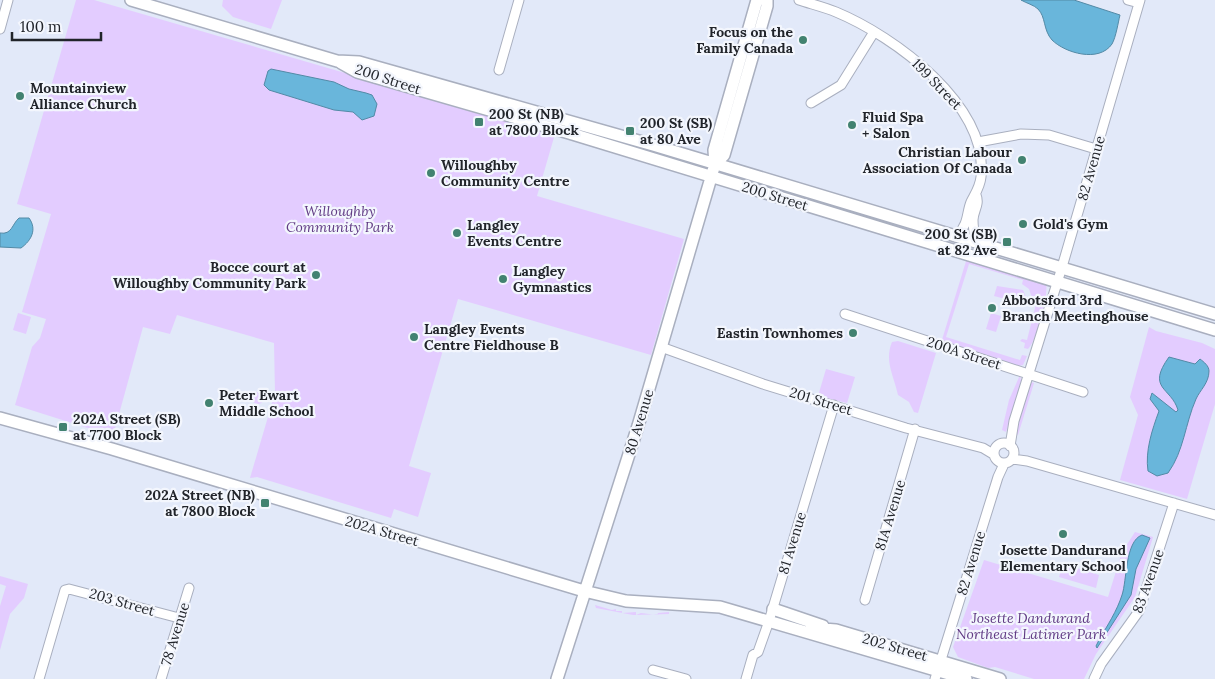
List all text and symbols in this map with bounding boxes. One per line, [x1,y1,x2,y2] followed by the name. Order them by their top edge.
[12,10,101,42] scale bar
[20,17,61,36] text: 100 m
[696,23,794,57] place label: Focus on the Family Canada
[797,34,809,46] marker: Focus on the Family Canada
[908,54,966,114] street label: 199 Street
[353,60,424,98] street label: 200 Street
[30,79,137,113] place label: Mountainview Alliance Church
[14,90,26,102] marker: Mountainview Alliance Church
[489,105,579,139] place label: 200 St (NB) at 7800 Block
[862,108,924,142] place label: Fluid Spa + Salon
[640,114,712,148] place label: 200 St (SB) at 80 Ave
[473,116,485,128] marker: 200 St (NB) at 7800 Block
[846,119,858,131] marker: Fluid Spa + Salon
[624,125,636,137] marker: 200 St (SB) at 80 Ave
[1073,133,1109,202] street label: 82 Avenue
[863,143,1013,177] place label: Christian Labour Association Of Canada
[1016,154,1028,166] marker: Christian Labour Association Of Canada
[441,156,570,190] place label: Willoughby Community Centre
[425,167,437,179] marker: Willoughby Community Centre
[740,177,811,215] street label: 200 Street
[286,202,394,236] park label: Willoughby Community Park
[1033,215,1108,233] place label: Gold's Gym
[467,216,562,250] place label: Langley Events Centre
[1017,218,1029,230] marker: Gold's Gym
[925,225,997,259] place label: 200 St (SB) at 82 Ave
[451,227,463,239] marker: Langley Events Centre
[1001,236,1013,248] marker: 200 St (SB) at 82 Ave
[113,258,307,292] place label: Bocce court at Willoughby Community Park
[513,262,592,296] place label: Langley Gymnastics
[310,269,322,281] marker: Bocce court at Willoughby Community Park
[497,273,509,285] marker: Langley Gymnastics
[1002,291,1149,325] place label: Abbotsford 3rd Branch Meetinghouse
[986,302,998,314] marker: Abbotsford 3rd Branch Meetinghouse
[424,320,559,354] place label: Langley Events Centre Fieldhouse B
[717,324,843,342] place label: Eastin Townhomes
[847,327,859,339] marker: Eastin Townhomes
[408,331,420,343] marker: Langley Events Centre Fieldhouse B
[925,333,1004,374] street label: 200A Street
[787,383,855,419] street label: 201 Street
[219,386,314,420] place label: Peter Ewart Middle School
[620,387,658,457] street label: 80 Avenue
[203,397,215,409] marker: Peter Ewart Middle School
[73,410,181,444] place label: 202A Street (SB) at 7700 Block
[57,421,69,433] marker: 202A Street (SB) at 7700 Block
[871,477,909,553] street label: 81A Avenue
[145,486,256,520] place label: 202A Street (NB) at 7800 Block
[259,497,271,509] marker: 202A Street (NB) at 7800 Block
[774,509,810,576] street label: 81 Avenue
[343,512,421,550] street label: 202A Street
[953,528,989,597] street label: 82 Avenue
[1057,528,1069,540] marker: Josette Dandurand Elementary School
[1000,541,1127,575] place label: Josette Dandurand Elementary School
[1128,546,1168,615] street label: 83 Avenue
[87,584,157,620] street label: 203 Street
[157,600,193,668] street label: 78 Avenue
[956,609,1106,643] park label: Josette Dandurand Northeast Latimer Park
[860,629,930,665] street label: 202 Street

